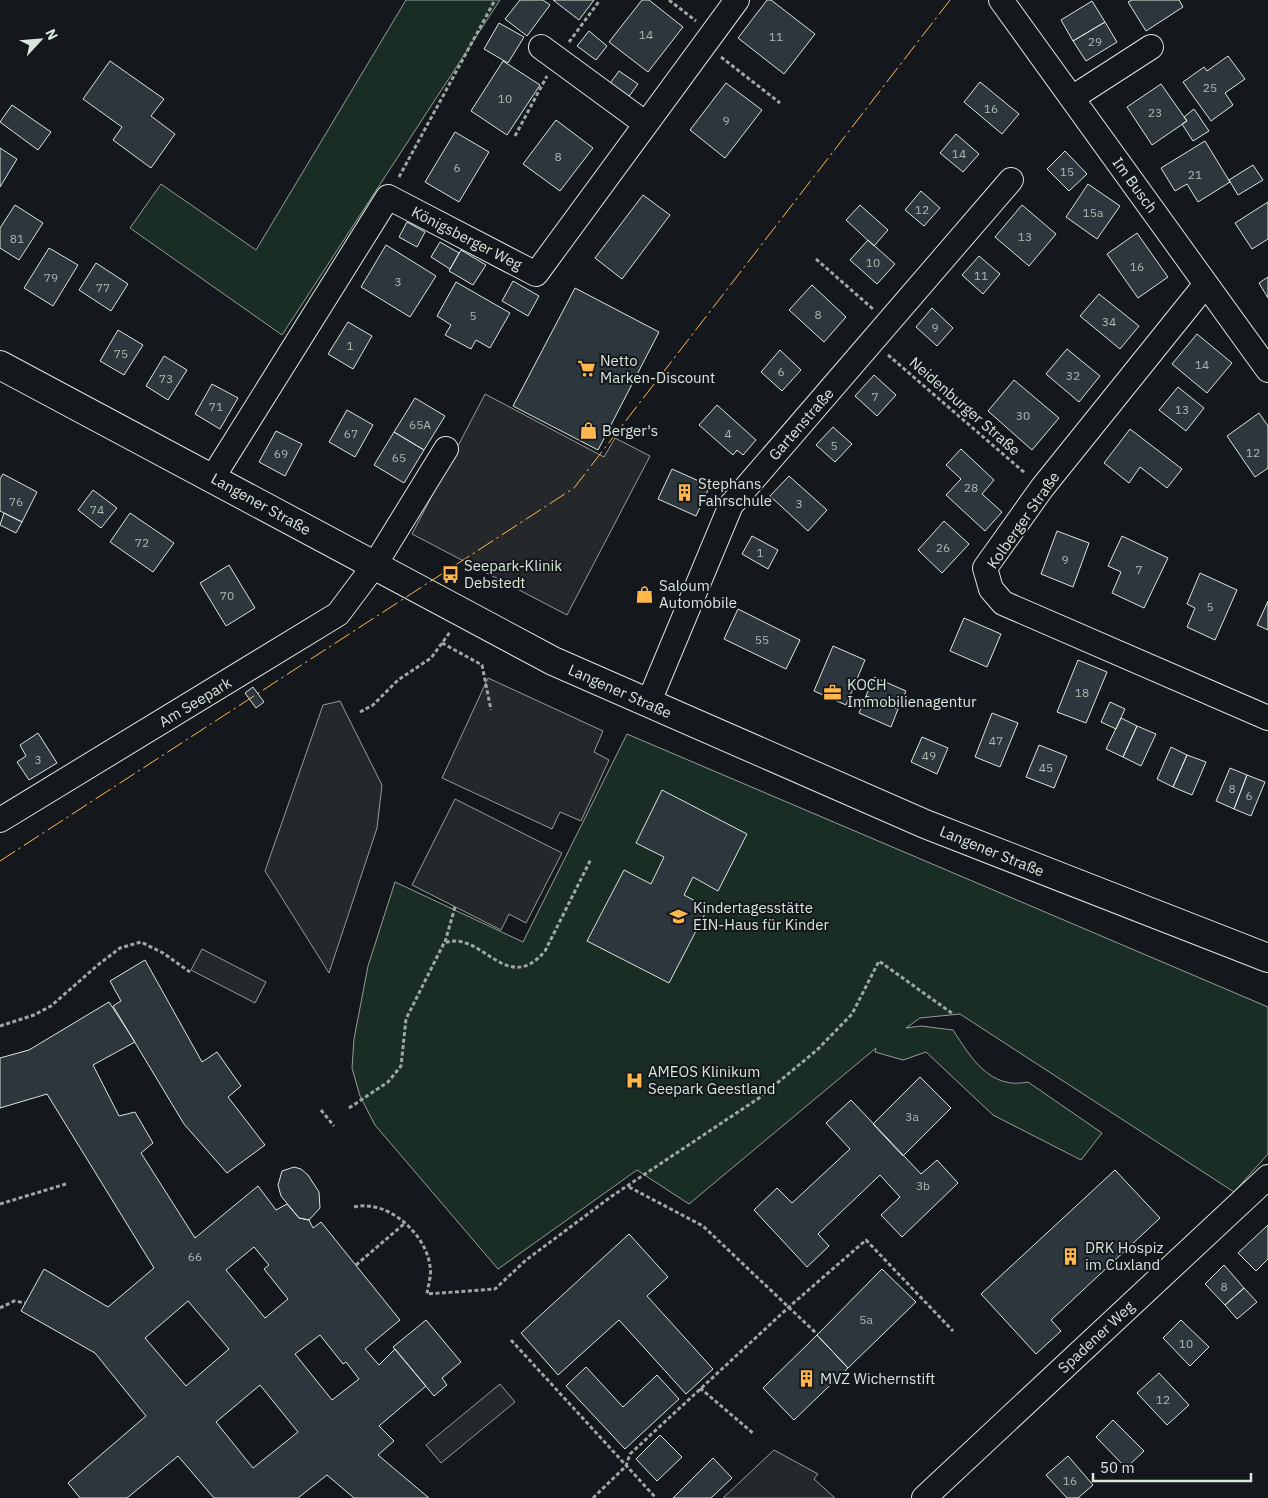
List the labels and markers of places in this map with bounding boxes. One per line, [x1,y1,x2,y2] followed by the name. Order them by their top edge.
[600,351,715,387] place label: Netto Marken-Discount
[576,359,596,379] supermarket icon: Netto Marken-Discount
[578,420,598,440] shop icon: Berger's
[602,421,658,440] place label: Berger's
[698,474,772,510] place label: Stephans Fahrschule
[674,482,694,502] building icon: Stephans Fahrschule
[464,556,562,592] place label: Seepark-Klinik Debstedt
[440,564,460,584] bus stop icon: Seepark-Klinik Debstedt
[659,576,737,612] place label: Saloum Automobile
[635,584,655,604] shop icon: Saloum Automobile
[847,675,977,711] place label: KOCH Immobilienagentur
[823,683,843,703] office icon: KOCH Immobilienagentur
[693,898,829,934] place label: Kindertagesstätte EIN-Haus für Kinder
[669,906,689,926] school or university icon: Kindertagesstätte EIN-Haus für Kinder
[648,1062,776,1098] place label: AMEOS Klinikum Seepark Geestland
[624,1070,644,1090] hospital icon: AMEOS Klinikum Seepark Geestland
[1085,1238,1163,1274] place label: DRK Hospiz im Cuxland
[1061,1246,1081,1266] building icon: DRK Hospiz im Cuxland
[796,1368,816,1388] building icon: MVZ Wichernstift
[820,1369,935,1388] place label: MVZ Wichernstift

